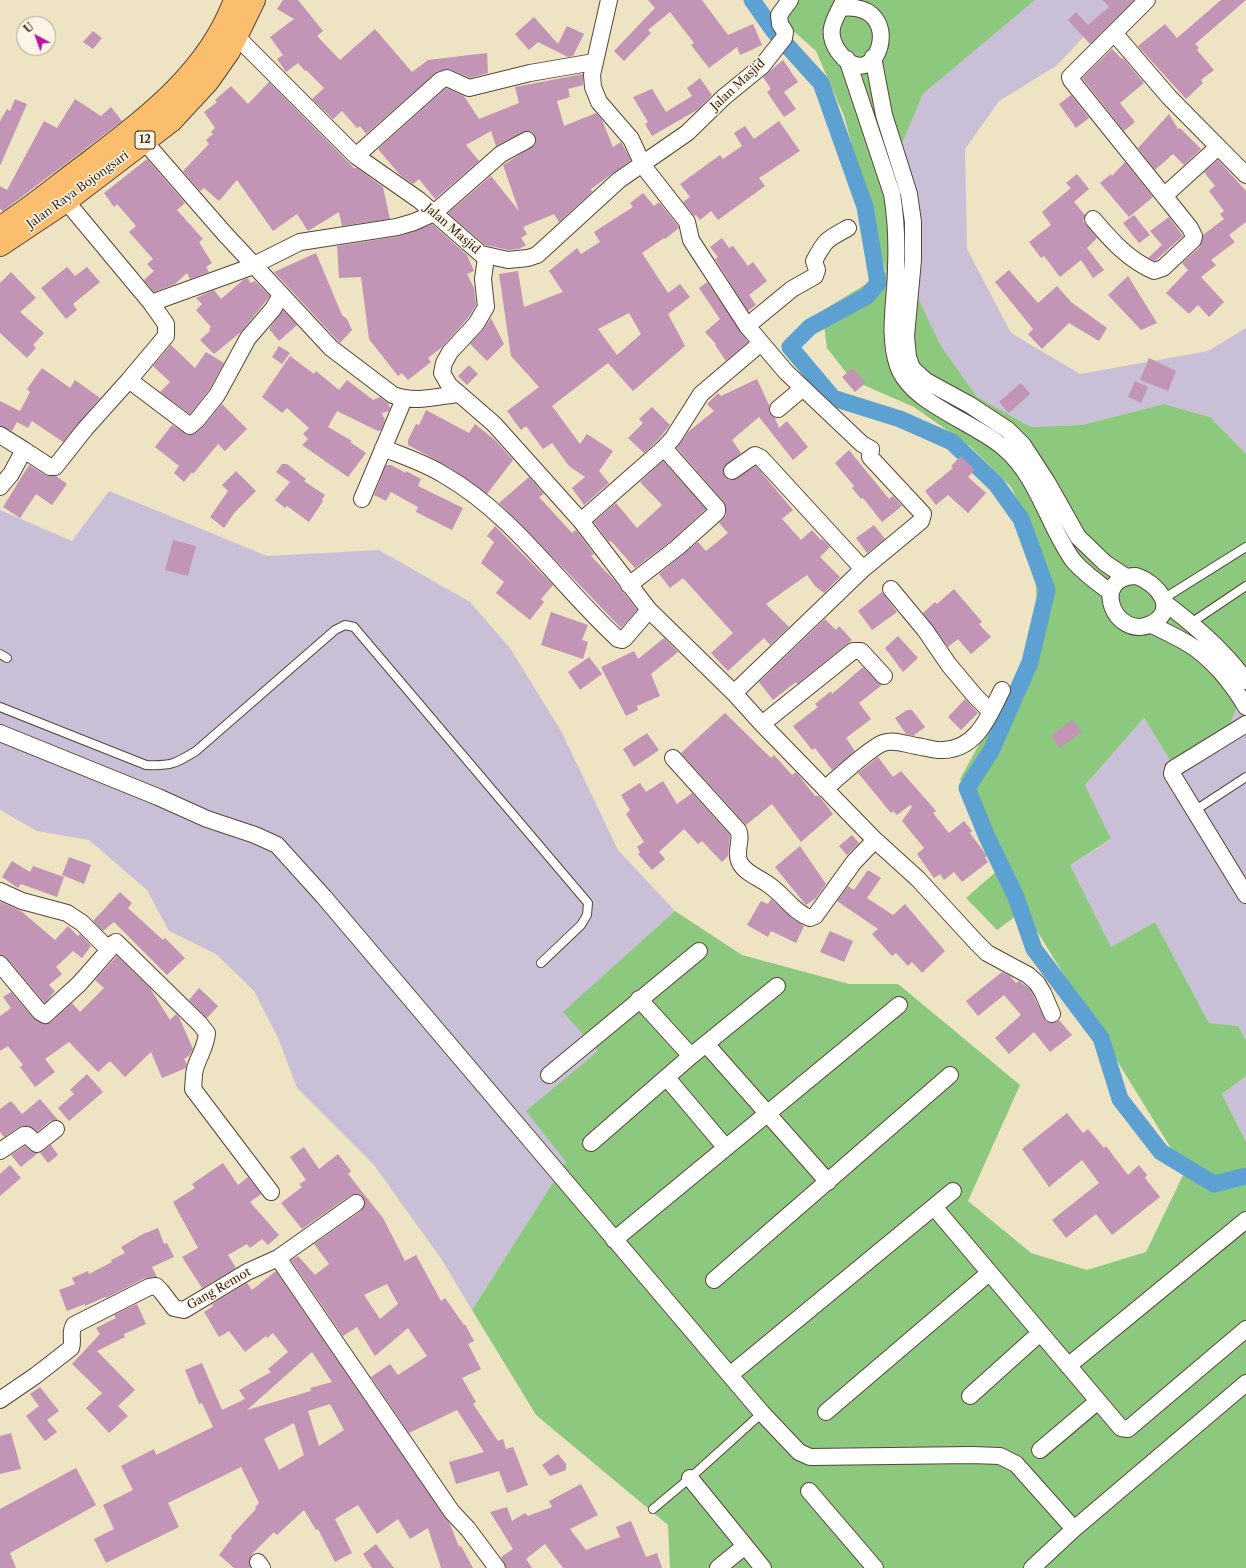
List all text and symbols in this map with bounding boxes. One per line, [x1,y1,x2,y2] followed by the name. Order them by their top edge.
[16,16,56,56] north arrow
[21,19,37,36] text: U
[708,56,768,114] street label: Jalan Masjid
[135,131,155,149] road number: 12
[24,148,132,232] street label: Jalan Raya Bojongsari
[421,201,483,257] street label: Jalan Masjid
[185,1265,253,1313] street label: Gang Remot

